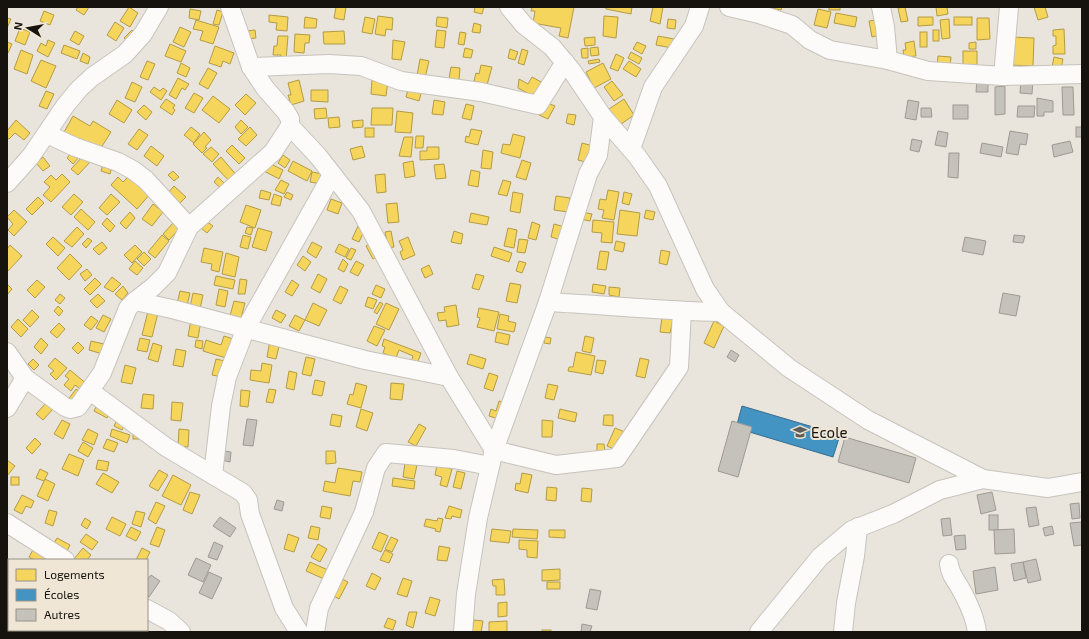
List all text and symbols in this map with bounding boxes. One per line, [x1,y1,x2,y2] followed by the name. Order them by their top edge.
[8,8,48,48] north arrow
[11,21,25,31] text: N
[811,423,848,441] place label: Ecole
[792,424,808,440] school or university icon: Ecole
[8,559,148,631] legend
[44,567,105,581] text: Logements
[44,587,79,601] text: Écoles
[44,607,80,621] text: Autres

